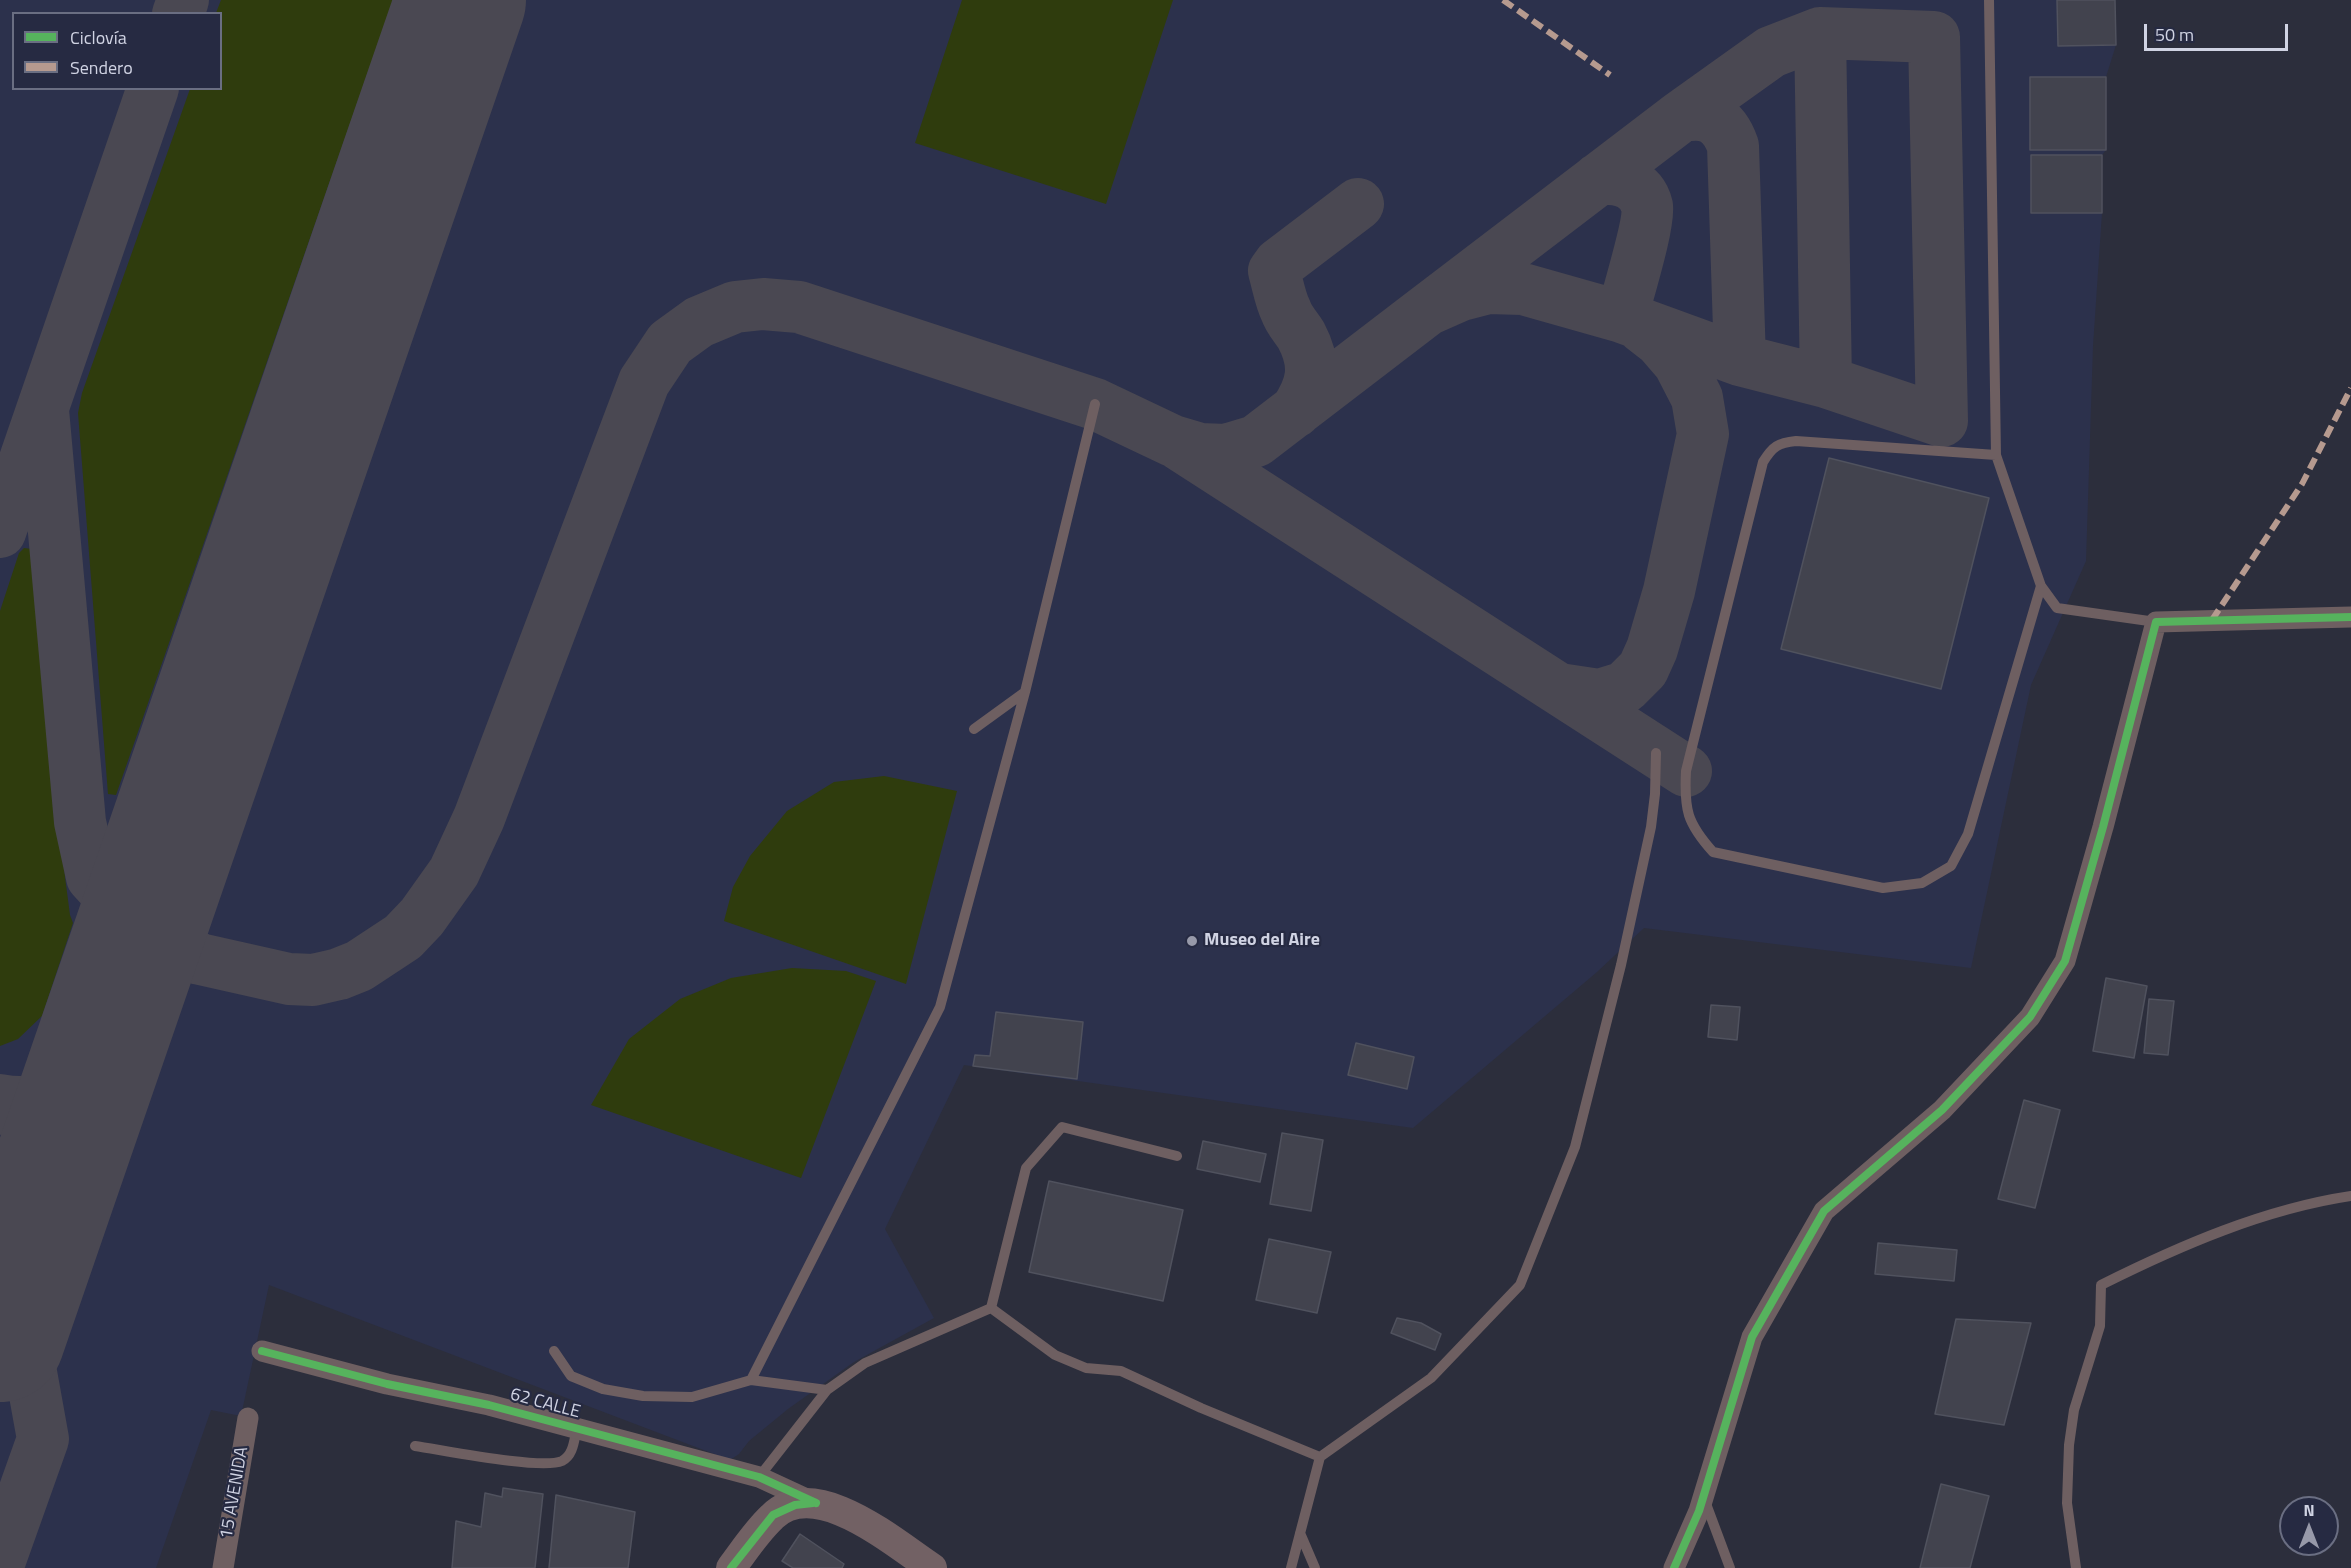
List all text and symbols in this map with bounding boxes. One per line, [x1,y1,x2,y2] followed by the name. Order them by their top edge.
[12,12,222,90] legend
[2147,12,2291,50] scale bar
[2155,21,2194,48] text: 50 m
[70,24,127,51] text: Ciclovía
[70,54,133,81] text: Sendero
[1204,930,1320,952] place label: Museo del Aire
[1185,934,1199,948] marker: Museo del Aire
[508,1384,582,1424] street label: 62 CALLE
[216,1445,254,1541] street label: 15 AVENIDA
[2279,1496,2339,1556] north arrow
[2303,1498,2315,1522] text: N

